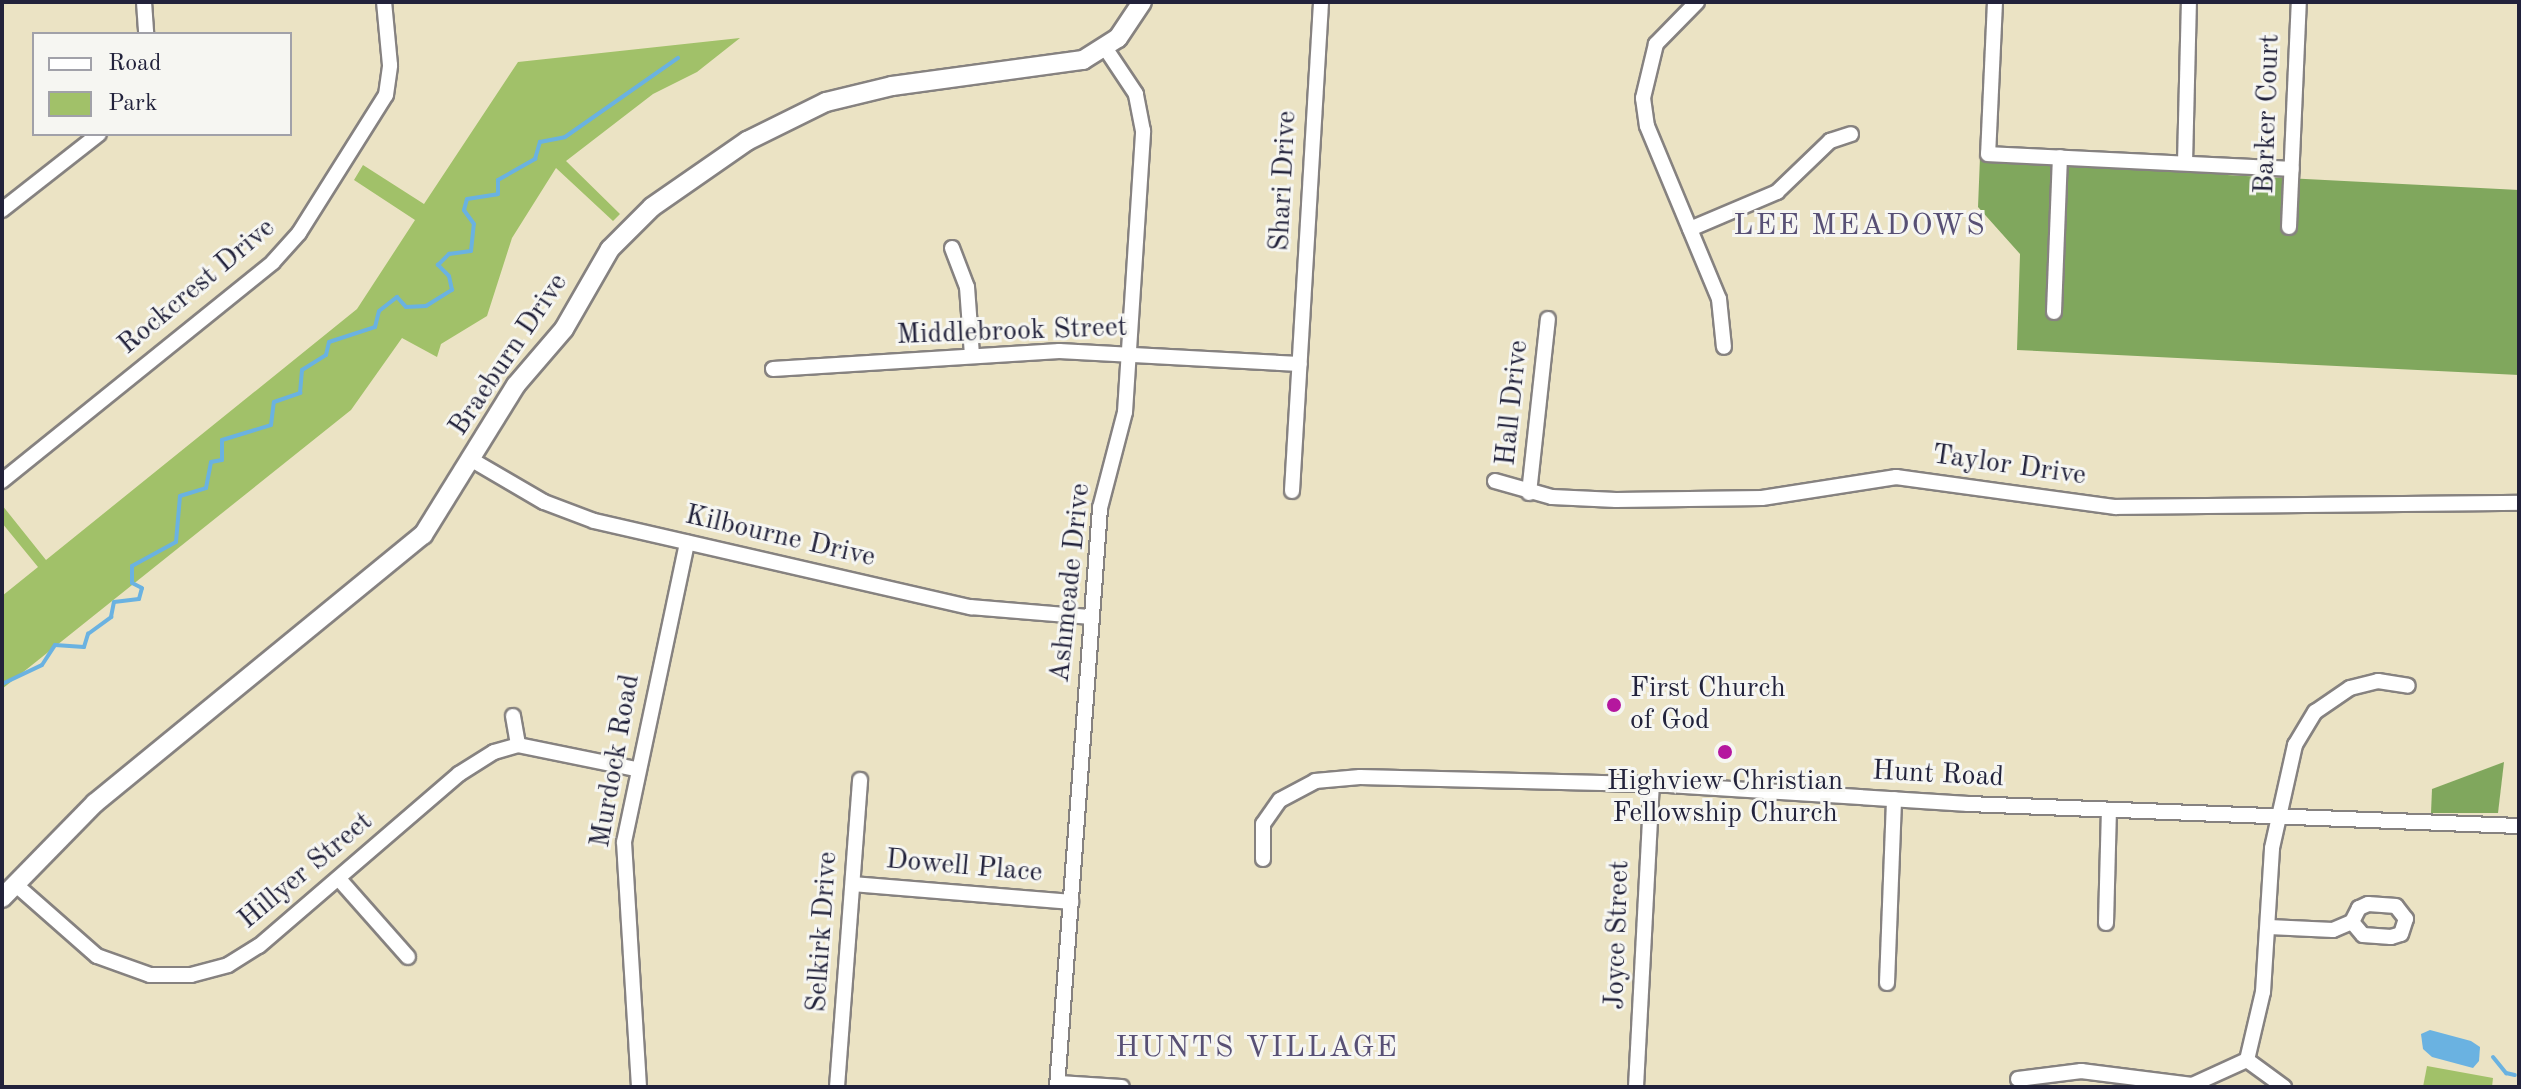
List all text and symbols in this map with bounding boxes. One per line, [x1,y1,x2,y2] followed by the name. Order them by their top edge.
[32,32,292,136] legend
[2248,33,2288,195] street label: Barker Court
[108,52,161,76] text: Road
[108,92,157,116] text: Park
[1264,110,1304,252] street label: Shari Drive
[1733,208,1987,244] district label: LEE MEADOWS
[112,212,282,362] street label: Rockcrest Drive
[442,267,576,443] street label: Braeburn Drive
[896,311,1128,353] street label: Middlebrook Street
[1490,339,1536,467] street label: Hall Drive
[1930,439,2088,493] street label: Taylor Drive
[1044,482,1098,684] street label: Ashmeade Drive
[682,499,878,575] street label: Kilbourne Drive
[584,672,648,850] street label: Murdock Road
[1630,672,1786,738] place label: First Church of God
[1605,696,1623,714] marker: First Church of God
[1716,743,1734,761] marker: Highview Christian Fellowship Church
[1871,755,2005,795] street label: Hunt Road
[1607,765,1843,831] place label: Highview Christian Fellowship Church
[232,805,380,937] street label: Hillyer Street
[884,843,1044,891] street label: Dowell Place
[801,850,845,1014] street label: Selkirk Drive
[1599,860,1637,1010] street label: Joyce Street
[1115,1030,1399,1066] district label: HUNTS VILLAGE

